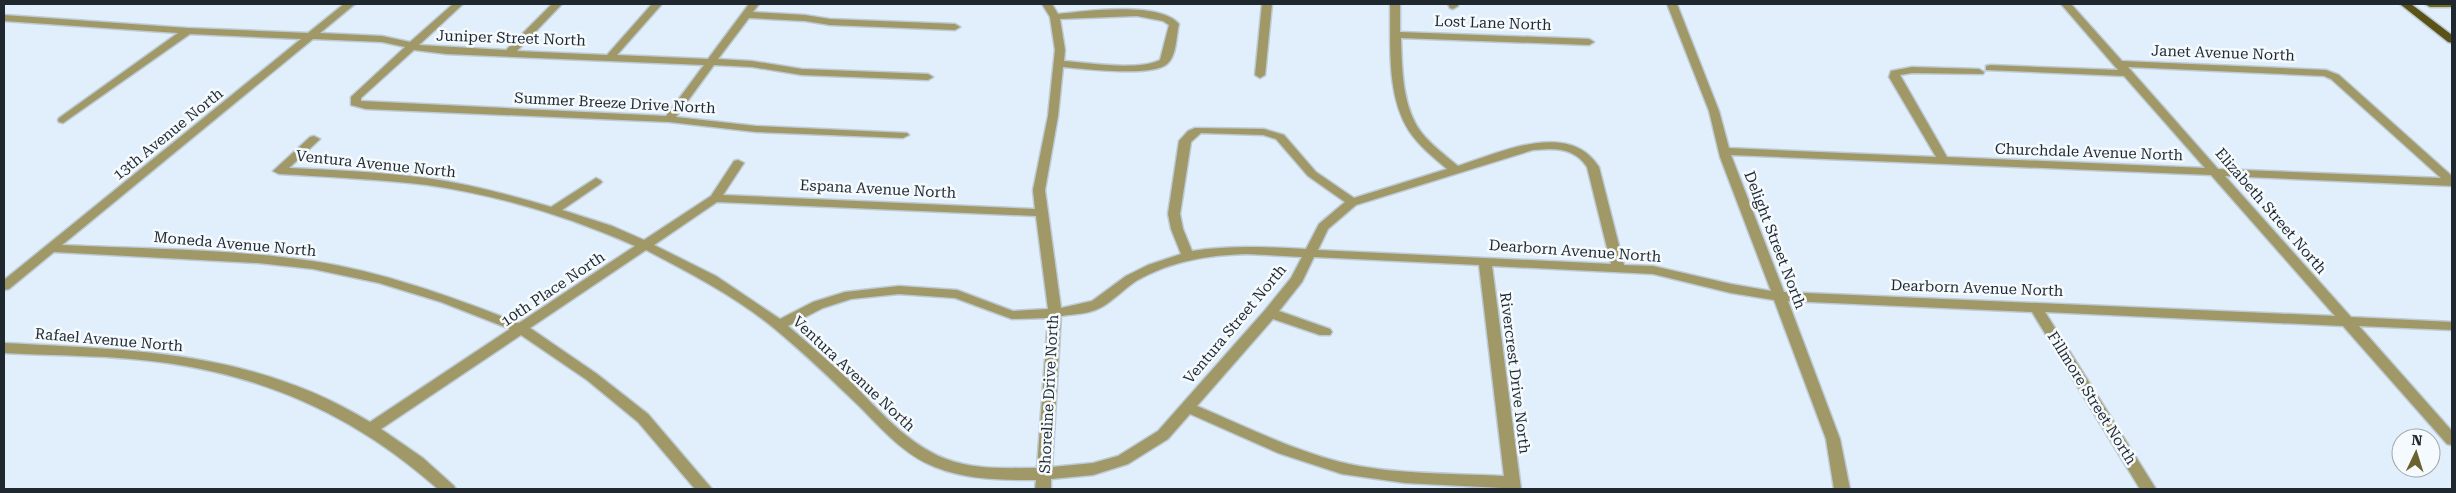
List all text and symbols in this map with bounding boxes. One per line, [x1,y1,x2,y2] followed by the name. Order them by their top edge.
[1434,12,1552,34] street label: Lost Lane North
[436,26,586,50] street label: Juniper Street North
[2151,41,2295,65] street label: Janet Avenue North
[109,84,227,184] street label: 13th Avenue North
[514,89,716,117] street label: Summer Breeze Drive North
[1995,140,2184,164] street label: Churchdale Avenue North
[2211,144,2331,278] street label: Elizabeth Street North
[295,147,457,181] street label: Ventura Avenue North
[1740,168,1810,312] street label: Delight Street North
[799,176,957,202] street label: Espana Avenue North
[153,228,317,260] street label: Moneda Avenue North
[1488,236,1662,266] street label: Dearborn Avenue North
[498,247,609,330] street label: 10th Place North
[1180,261,1290,387] street label: Ventura Street North
[1890,276,2064,300] street label: Dearborn Avenue North
[1496,291,1534,455] street label: Rivercrest Drive North
[789,313,919,436] street label: Ventura Avenue North
[1036,314,1062,474] street label: Shoreline Drive North
[34,325,184,355] street label: Rafael Avenue North
[2044,328,2140,468] street label: Fillmore Street North
[2391,428,2441,478] north arrow
[2411,432,2423,448] text: N

